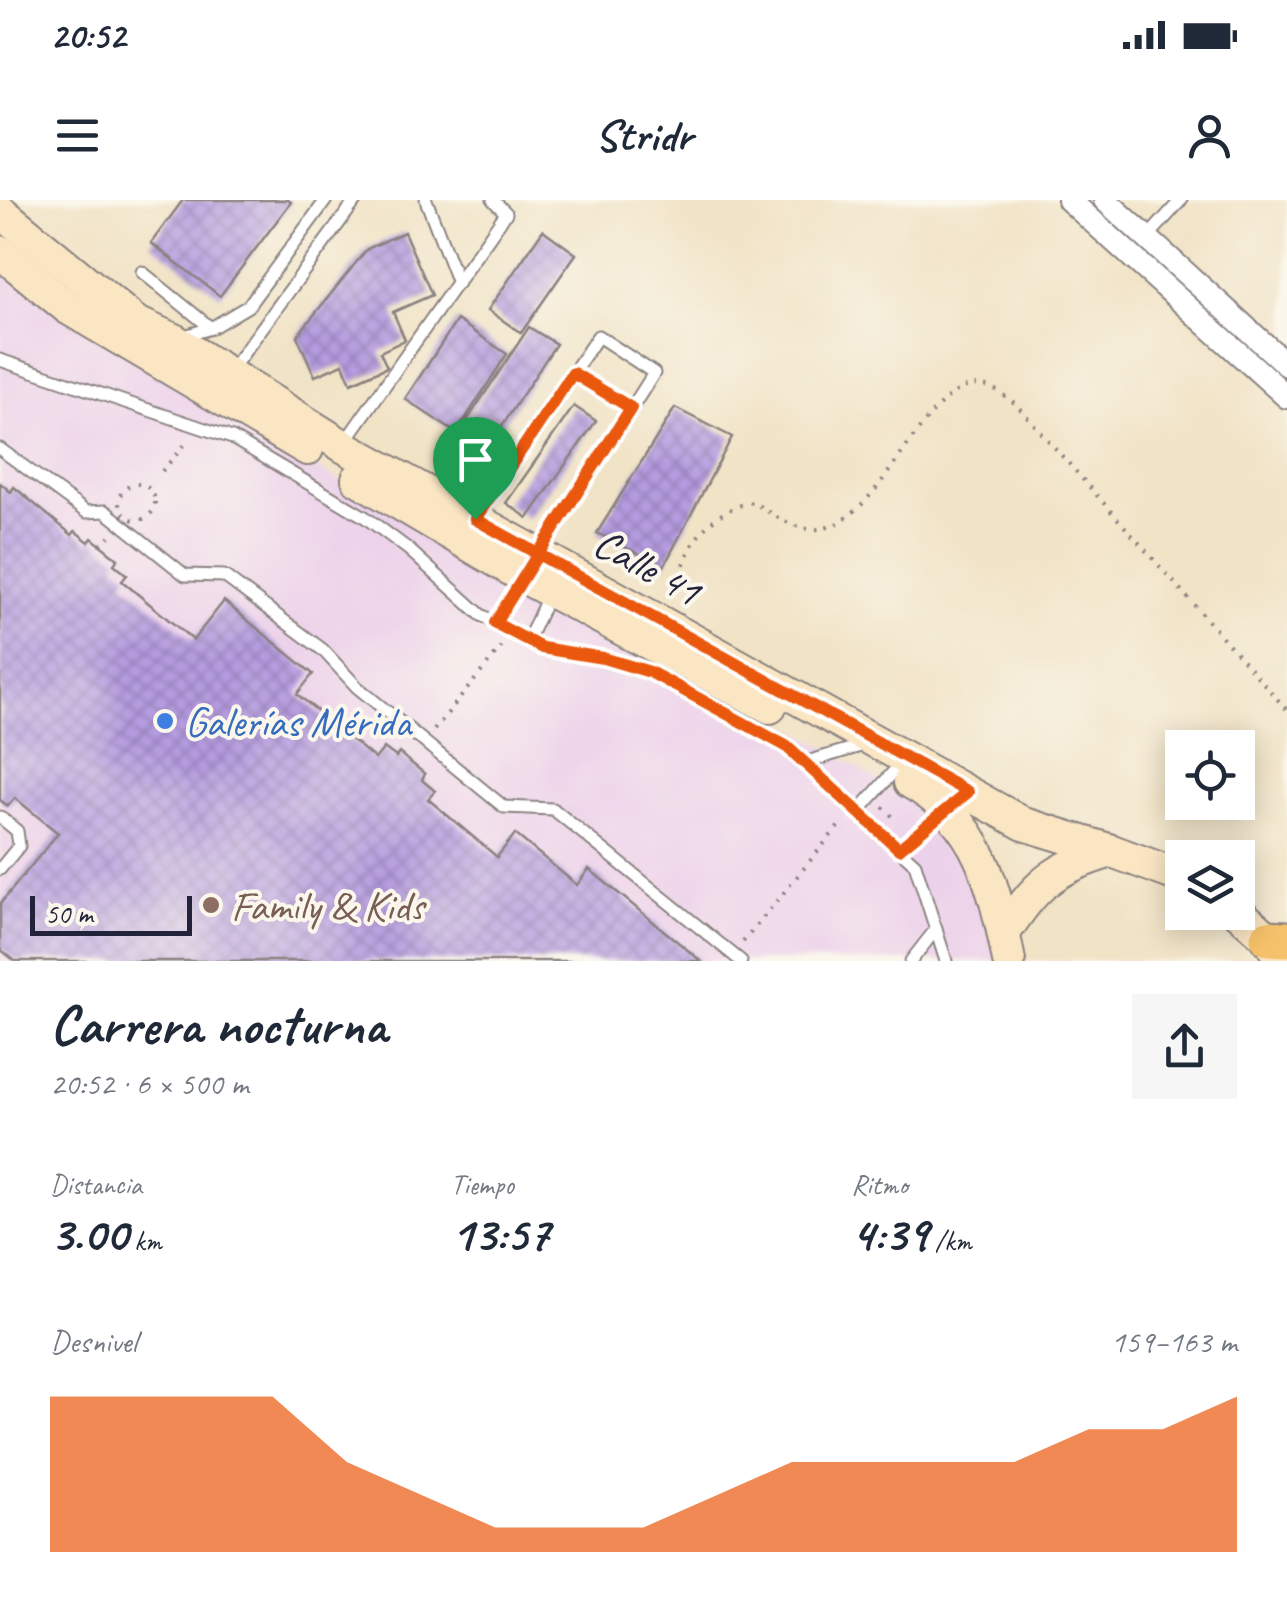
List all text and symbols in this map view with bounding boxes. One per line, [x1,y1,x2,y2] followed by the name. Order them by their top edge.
[50,12,125,59] text: 20:52
[595,107,692,164] text: Stridr
[50,108,105,163] icon: menu
[1182,108,1237,163] icon: person
[433,417,518,520] pin
[448,432,503,487] icon: arrive
[585,517,712,619] street label: Calle 41
[185,696,414,749] place label: Galerías Mérida
[154,710,176,732] marker: Galerías Mérida
[1165,730,1255,930] map controls
[1165,730,1255,820] button: locate
[1165,840,1255,930] button: layers
[231,880,428,933] place label: Family & Kids
[30,891,192,936] scale bar
[200,894,222,916] marker: Family & Kids
[45,896,93,931] text: 50 m
[50,990,387,1060] text: Carrera nocturna
[1132,994,1237,1099] button: share
[50,1063,248,1104] text: 20:52 · 6 × 500 m
[50,1167,142,1202] text: Distancia
[451,1167,514,1202] text: Tiempo
[851,1167,908,1202] text: Ritmo
[50,1202,127,1265] text: 3.00
[451,1202,550,1265] text: 13:57
[851,1202,928,1265] text: 4:39
[127,1223,162,1258] text: km
[928,1223,972,1258] text: /km
[50,1321,137,1362] text: Desnivel
[1111,1321,1237,1362] text: 159–163 m

